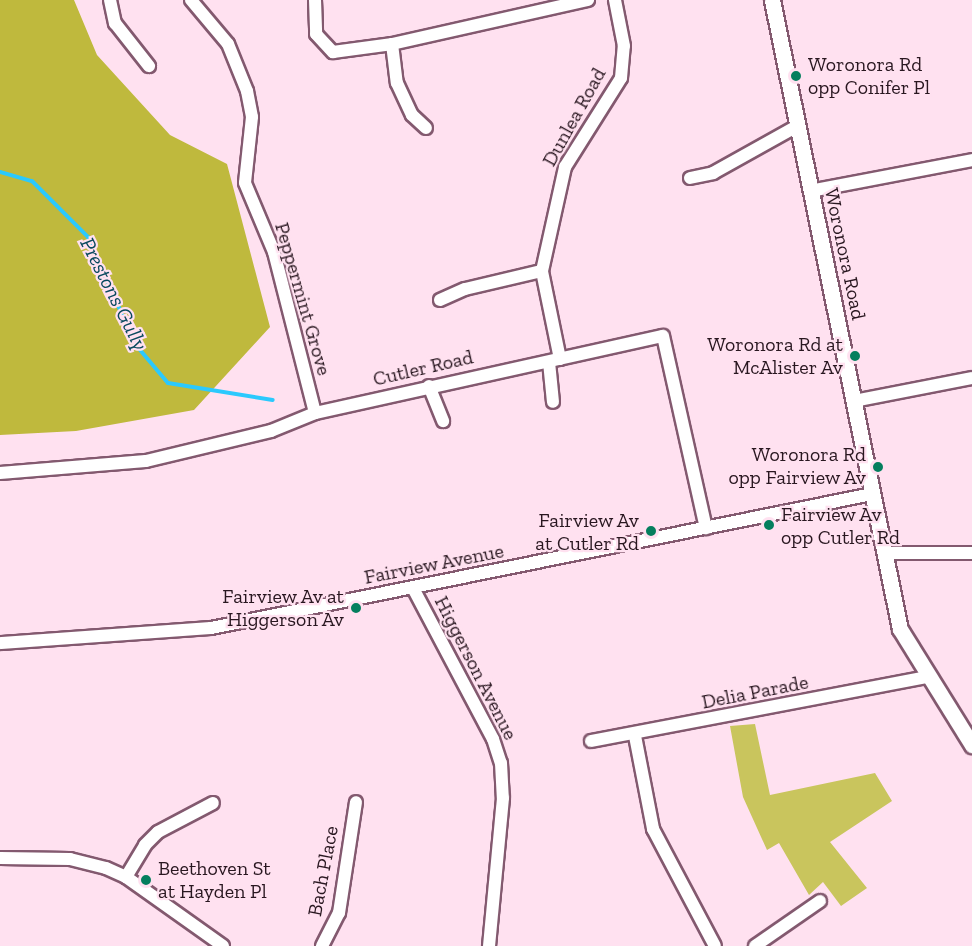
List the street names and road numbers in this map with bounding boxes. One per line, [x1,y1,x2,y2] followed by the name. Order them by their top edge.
[537,64,611,170] street label: Dunlea Road
[819,186,871,322] street label: Woronora Road
[270,220,336,378] street label: Peppermint Grove
[371,345,475,391] street label: Cutler Road
[362,539,506,589] street label: Fairview Avenue
[429,592,523,744] street label: Higgerson Avenue
[700,670,810,714] street label: Delia Parade
[302,824,344,918] street label: Bach Place

